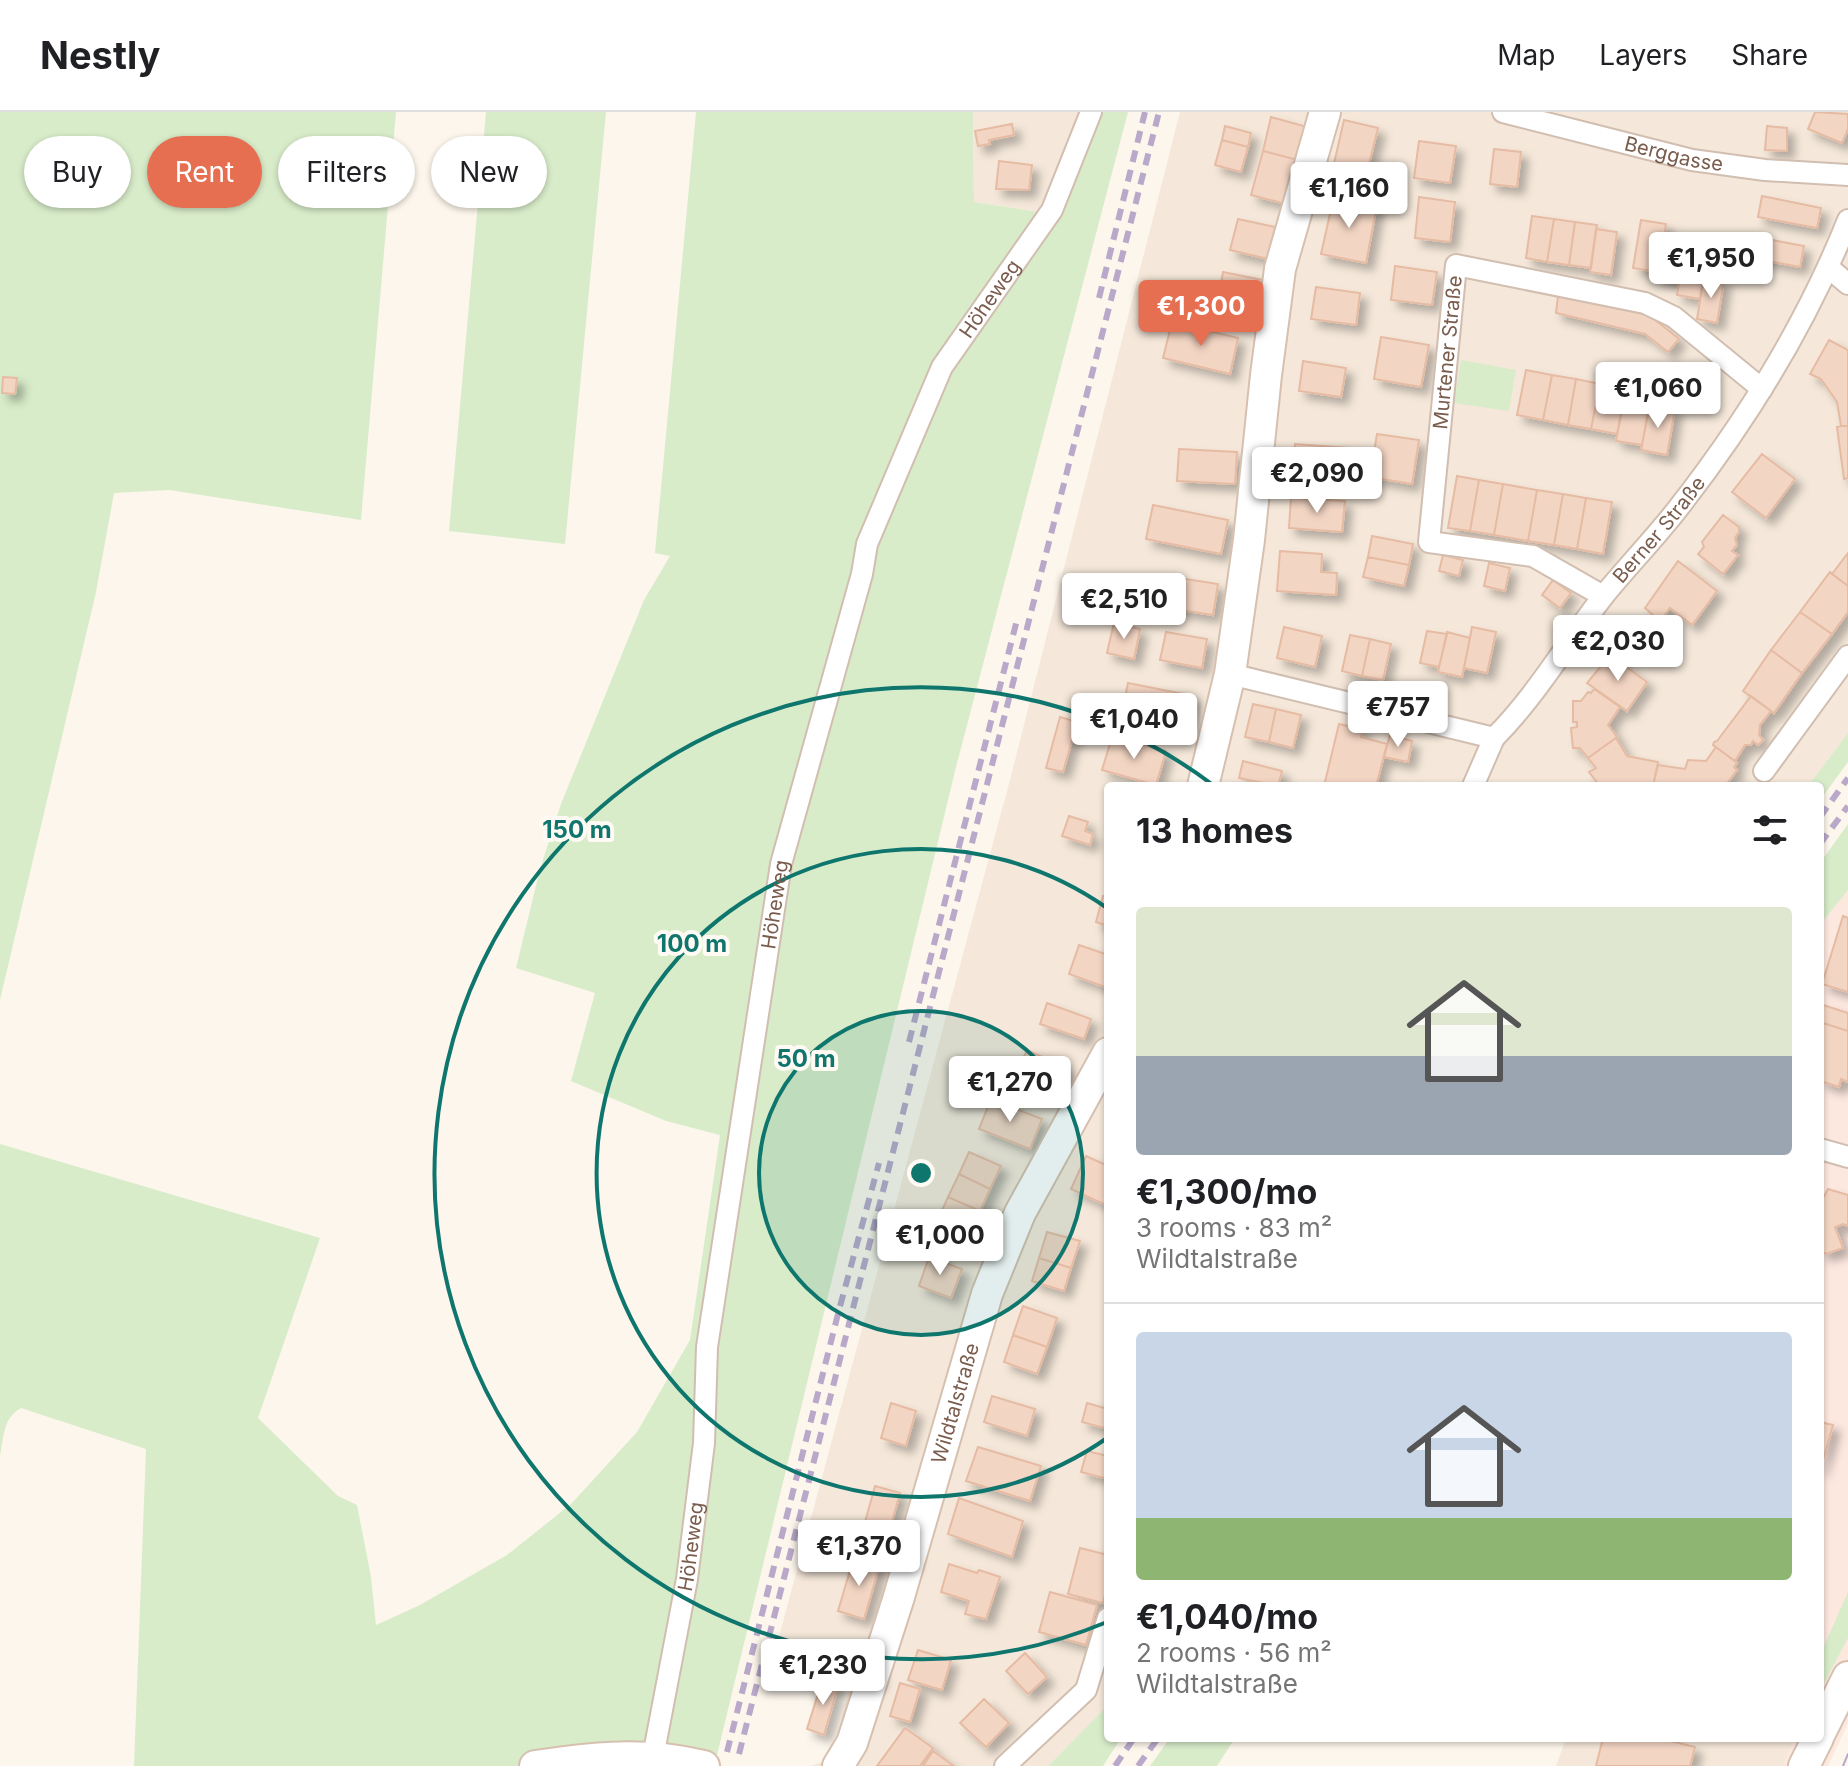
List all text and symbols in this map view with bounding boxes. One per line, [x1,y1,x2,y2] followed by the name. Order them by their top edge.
[40,32,160,78] text: Nestly
[1497,38,1555,72] text: Map
[1599,38,1687,72] text: Layers
[1731,38,1808,72] text: Share
[1622,131,1725,176] street label: Berggasse
[24,136,131,208] chip: Buy
[147,136,262,208] chip: Rent
[278,136,415,208] chip: Filters
[431,136,547,208] chip: New
[1284,162,1414,230] pin: €1,160
[1309,172,1389,203] text: €1,160
[1646,232,1776,300] pin: €1,950
[1667,242,1755,273] text: €1,950
[954,255,1025,343] street label: Höheweg
[1428,274,1467,431] street label: Murtener Straße
[1136,280,1266,348] pin: €1,300
[1157,290,1245,321] text: €1,300
[1593,362,1723,430] pin: €1,060
[1614,372,1702,403] text: €1,060
[1252,447,1382,515] pin: €2,090
[1270,457,1364,488] text: €2,090
[1608,472,1710,588] street label: Berner Straße
[1059,573,1189,641] pin: €2,510
[1080,583,1168,614] text: €2,510
[1553,615,1683,683] pin: €2,030
[1571,625,1665,656] text: €2,030
[1351,681,1445,749] pin: €757
[1366,691,1430,722] text: €757
[1069,693,1199,761] pin: €1,040
[1089,703,1179,734] text: €1,040
[1748,808,1792,852] icon: filters
[1136,810,1293,851] text: 13 homes
[542,815,612,844] text: 150 m
[756,858,793,951] street label: Höheweg
[657,929,727,958] text: 100 m
[1392,959,1536,1103] icon: home
[776,1044,836,1073] text: 50 m
[945,1056,1075,1124] pin: €1,270
[967,1066,1053,1097] text: €1,270
[907,1159,935,1187] centre of rings
[1136,1171,1317,1212] text: €1,300/mo
[875,1209,1005,1277] pin: €1,000
[1136,1212,1332,1243] text: 3 rooms · 83 m²
[895,1219,985,1250] text: €1,000
[1136,1243,1298,1274] text: Wildtalstraße
[926,1340,984,1466] street label: Wildtalstraße
[1392,1384,1536,1528] icon: home
[673,1500,709,1593] street label: Höheweg
[794,1520,924,1588] pin: €1,370
[816,1530,902,1561] text: €1,370
[1136,1596,1318,1637] text: €1,040/mo
[1136,1637,1332,1668] text: 2 rooms · 56 m²
[758,1639,888,1707] pin: €1,230
[779,1649,867,1680] text: €1,230
[1136,1668,1298,1699] text: Wildtalstraße

